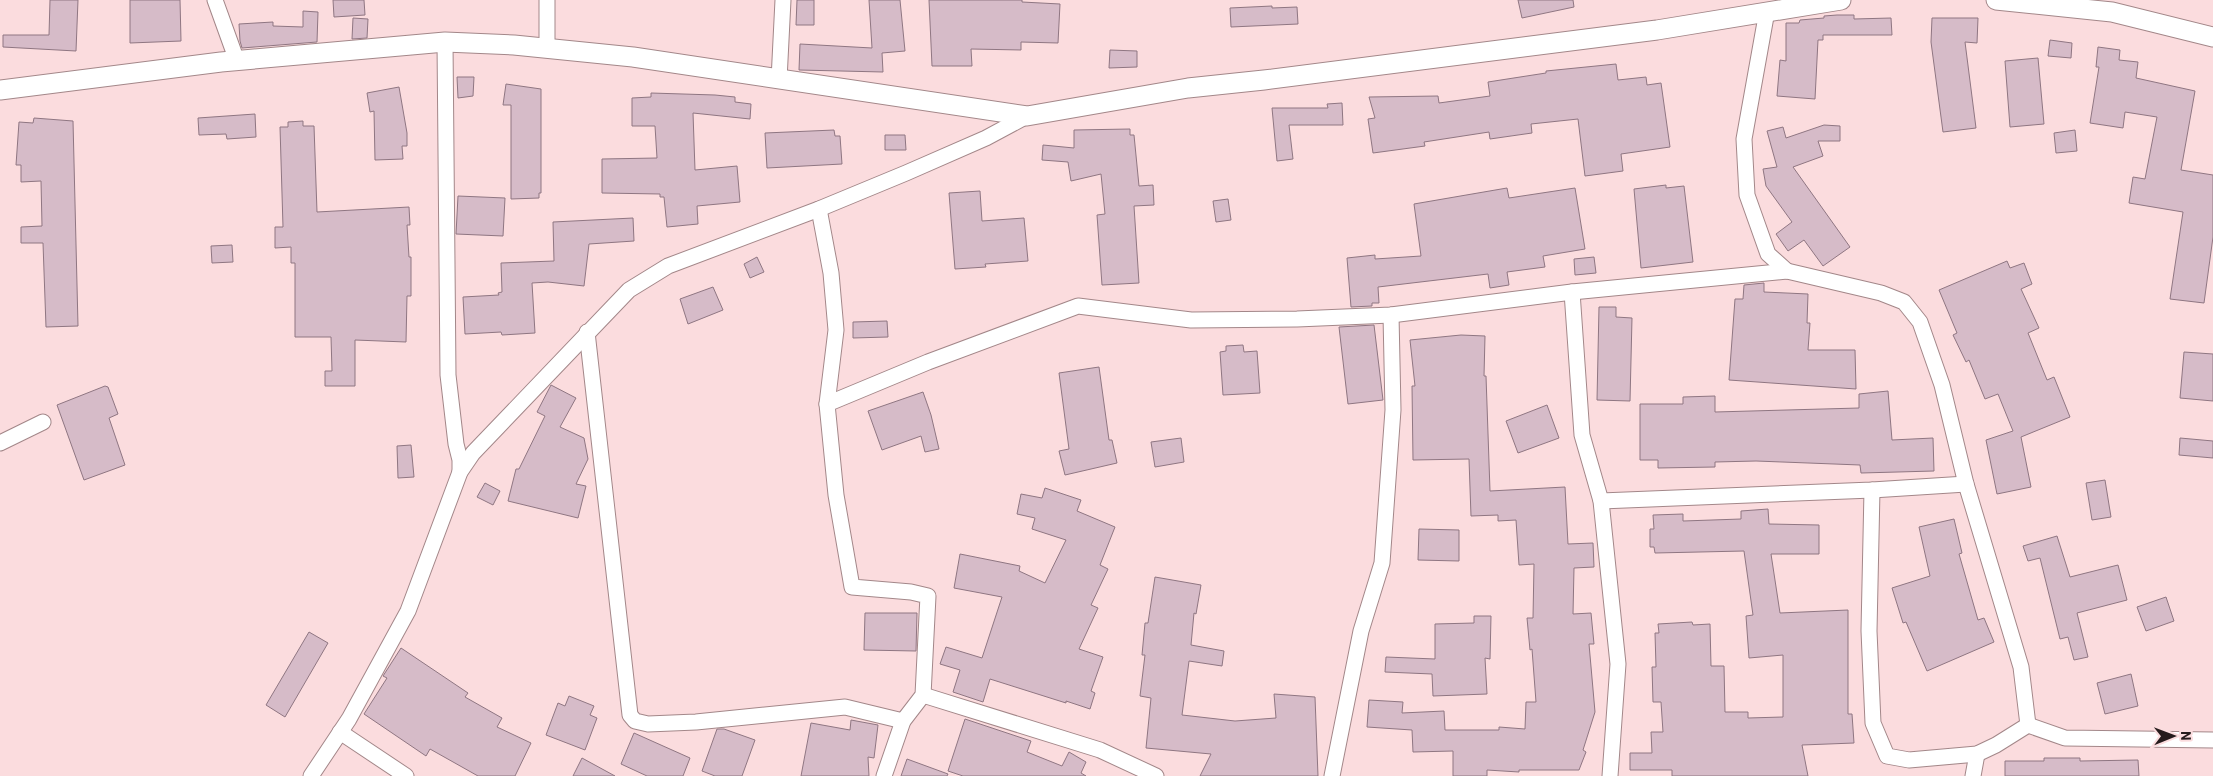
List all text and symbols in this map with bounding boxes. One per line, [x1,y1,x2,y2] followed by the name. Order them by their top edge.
[2148,711,2198,761] north arrow
[2178,731,2195,741] text: N

